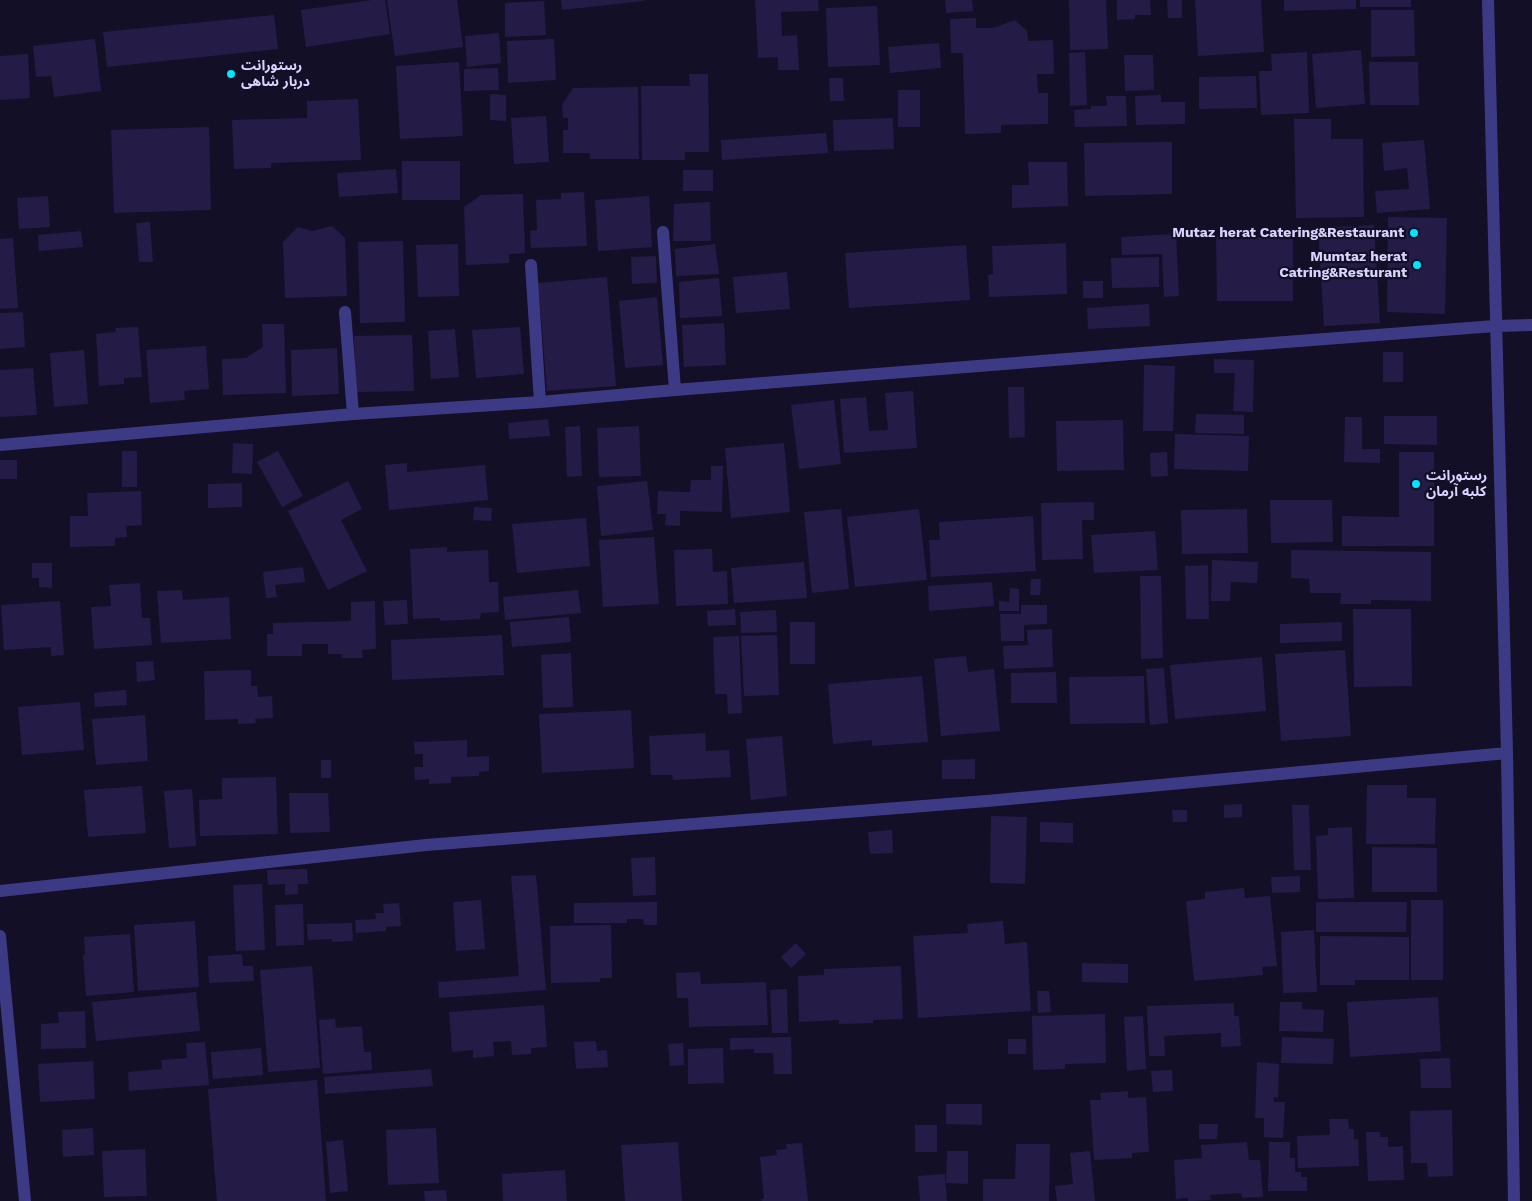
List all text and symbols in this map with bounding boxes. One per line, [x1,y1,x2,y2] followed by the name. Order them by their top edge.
[241,58,310,90] place label: رستورانت دربار شاهی
[225,68,237,80] marker: رستورانت دربار شاهی
[1172,225,1404,241] place label: Mutaz herat Catering&Restaurant
[1408,227,1420,239] marker: Mutaz herat Catering&Restaurant
[1279,249,1407,282] place label: Mumtaz herat Catring&Resturant
[1411,259,1423,271] marker: Mumtaz herat Catring&Resturant
[1426,468,1487,501] place label: رستورانت کلبه آرمان
[1410,478,1422,490] marker: رستورانت کلبه آرمان

